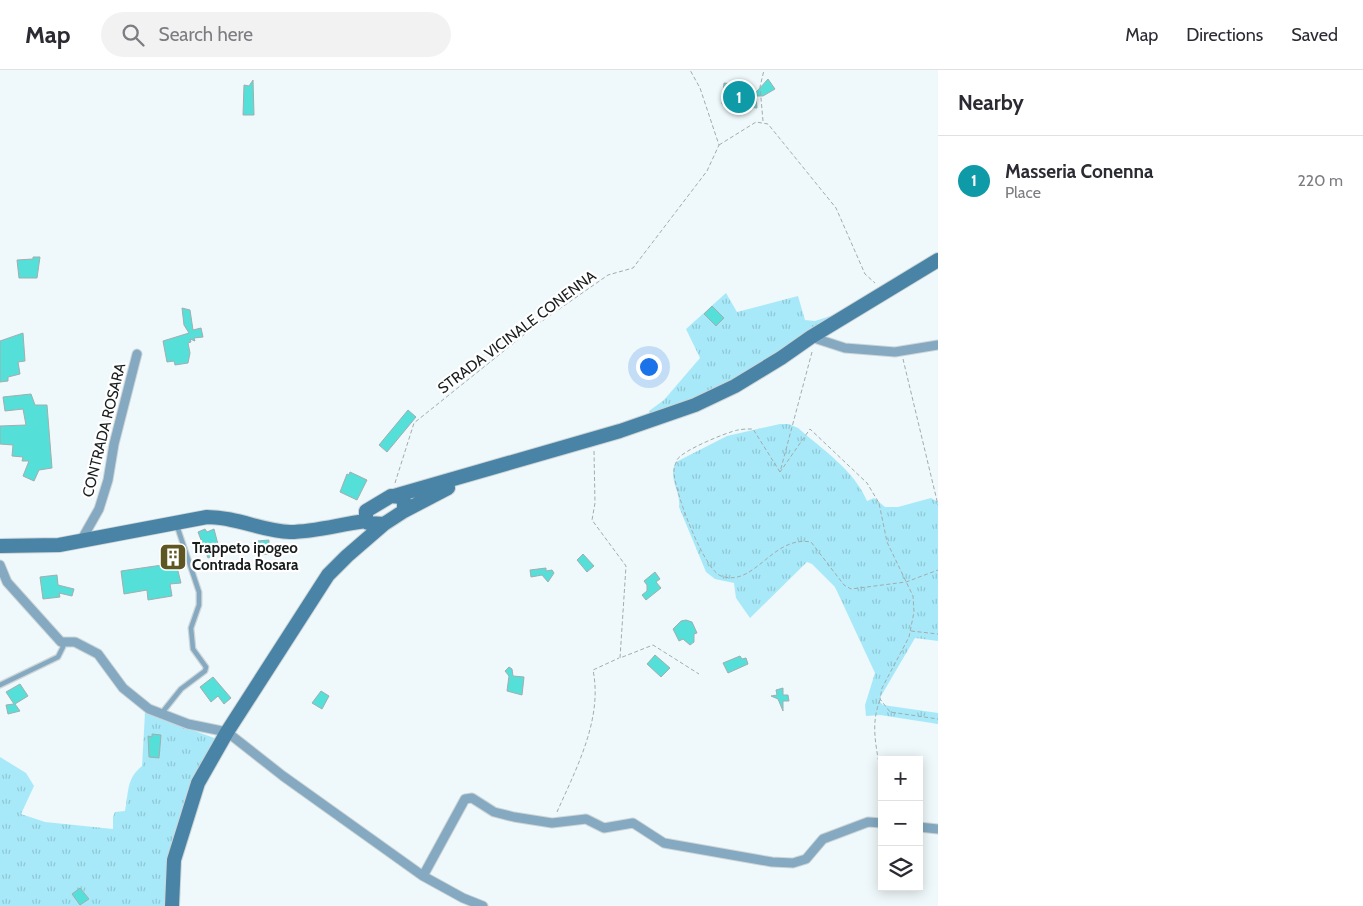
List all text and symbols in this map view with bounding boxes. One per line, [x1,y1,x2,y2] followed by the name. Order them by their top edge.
[101,12,451,57] search box
[25,20,71,49] text: Map
[119,21,147,49] icon: search
[159,23,253,46] text: Search here
[1125,24,1158,46] text: Map
[1186,24,1263,46] text: Directions
[1291,24,1338,46] text: Saved
[723,78,755,116] pin: 1
[958,90,1024,115] text: Nearby
[1005,160,1154,183] text: Masseria Conenna
[971,171,977,190] text: 1
[1297,171,1343,190] text: 220 m
[1005,183,1041,202] text: Place
[434,266,600,397] street label: STRADA VICINALE CONENNA
[636,354,662,380] your location
[79,360,130,499] street label: CONTRADA ROSARA
[192,539,299,574] place label: Trappeto ipogeo Contrada Rosara
[158,542,188,572] building icon: Trappeto ipogeo Contrada Rosara
[878,756,923,891] map controls
[878,756,923,801] button: +
[878,801,923,846] button: −
[878,846,923,891] button: layers

